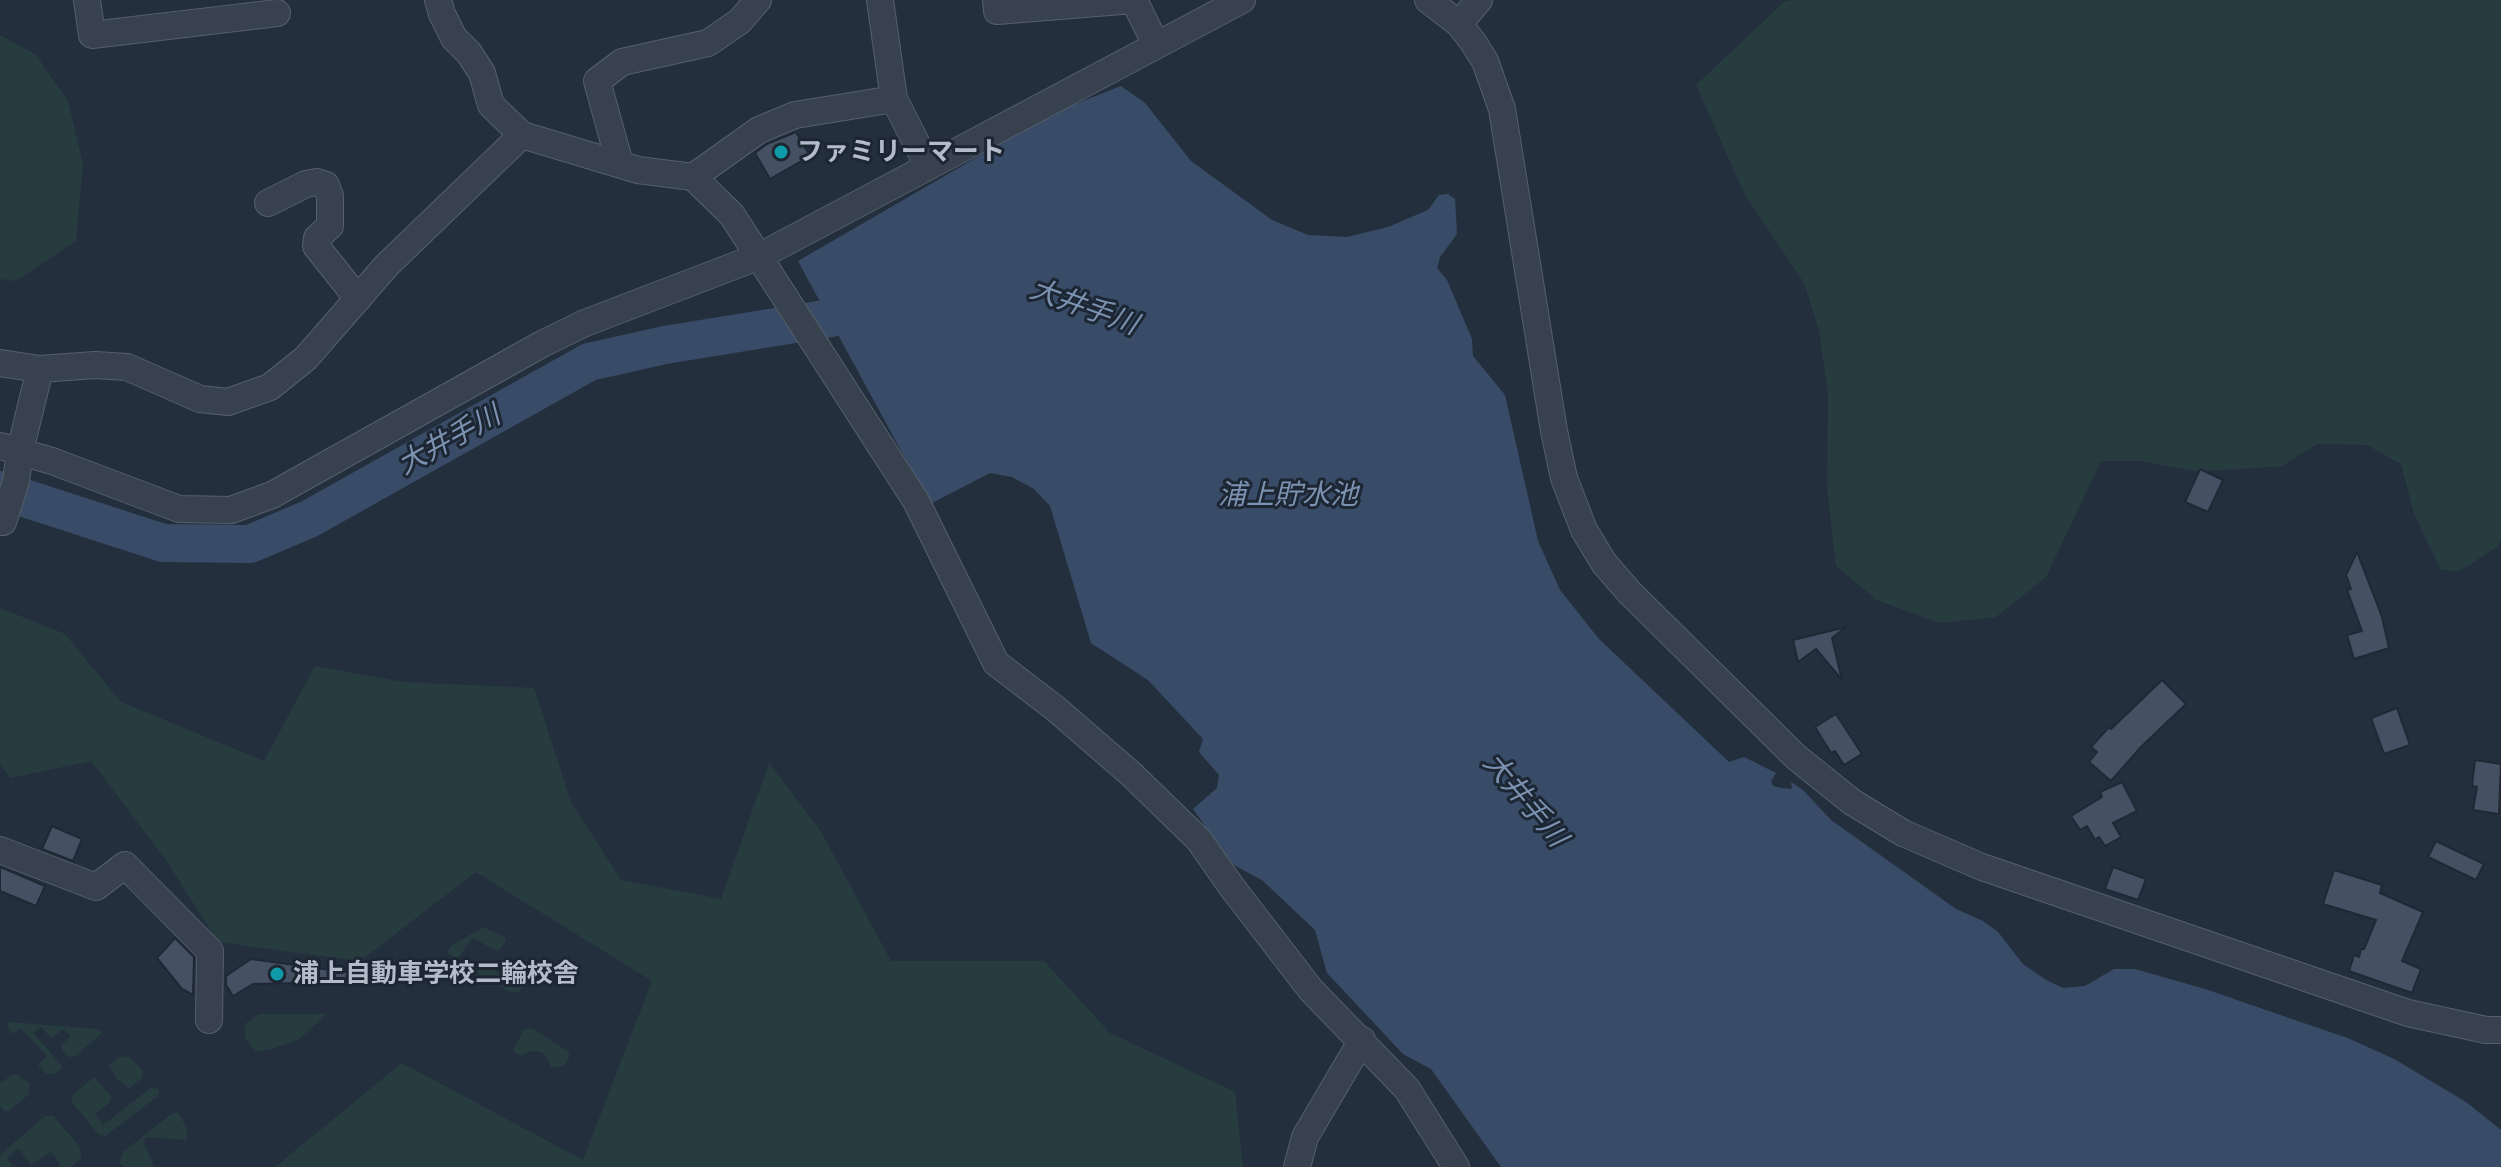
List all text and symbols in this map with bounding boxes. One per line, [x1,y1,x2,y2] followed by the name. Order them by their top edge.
[797,136,1005,168] place label: ファミリーマート
[772,143,790,161] marker: ファミリーマート
[1026,272,1142,342] water label: 大井手川
[392,398,506,482] water label: 大井手川
[1218,478,1358,512] water label: 浦上貯水池
[1476,746,1574,854] water label: 大井手川
[293,958,579,990] place label: 浦上自動車学校二輪校舎
[268,965,286,983] marker: 浦上自動車学校二輪校舎

